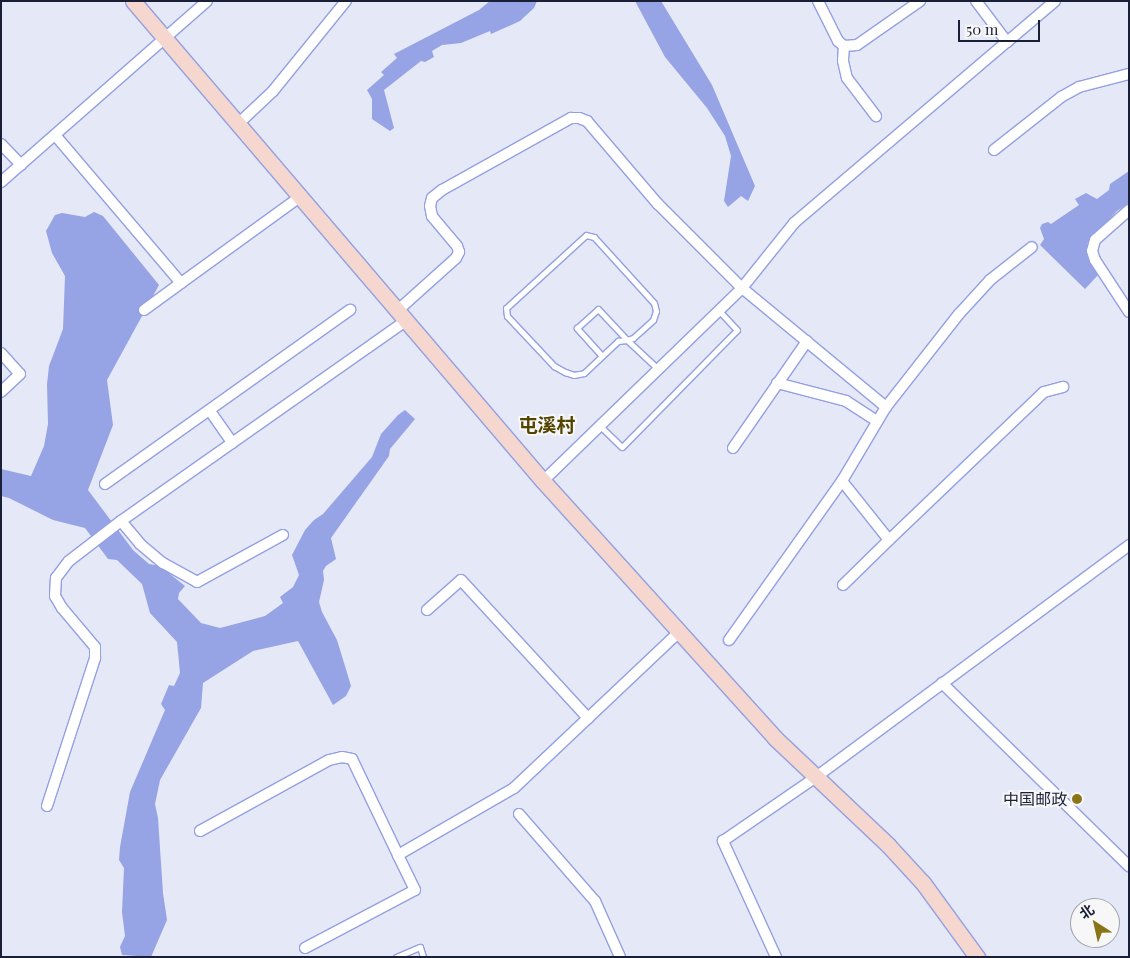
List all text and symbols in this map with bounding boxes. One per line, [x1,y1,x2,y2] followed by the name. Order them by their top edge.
[960,10,1042,42] scale bar
[966,19,998,39] text: 50 m
[519,414,575,436] district label: 屯溪村
[1003,789,1067,809] place label: 中国邮政
[1071,793,1083,805] marker: 中国邮政
[1070,898,1120,948] north arrow
[1076,899,1098,923] text: 北

